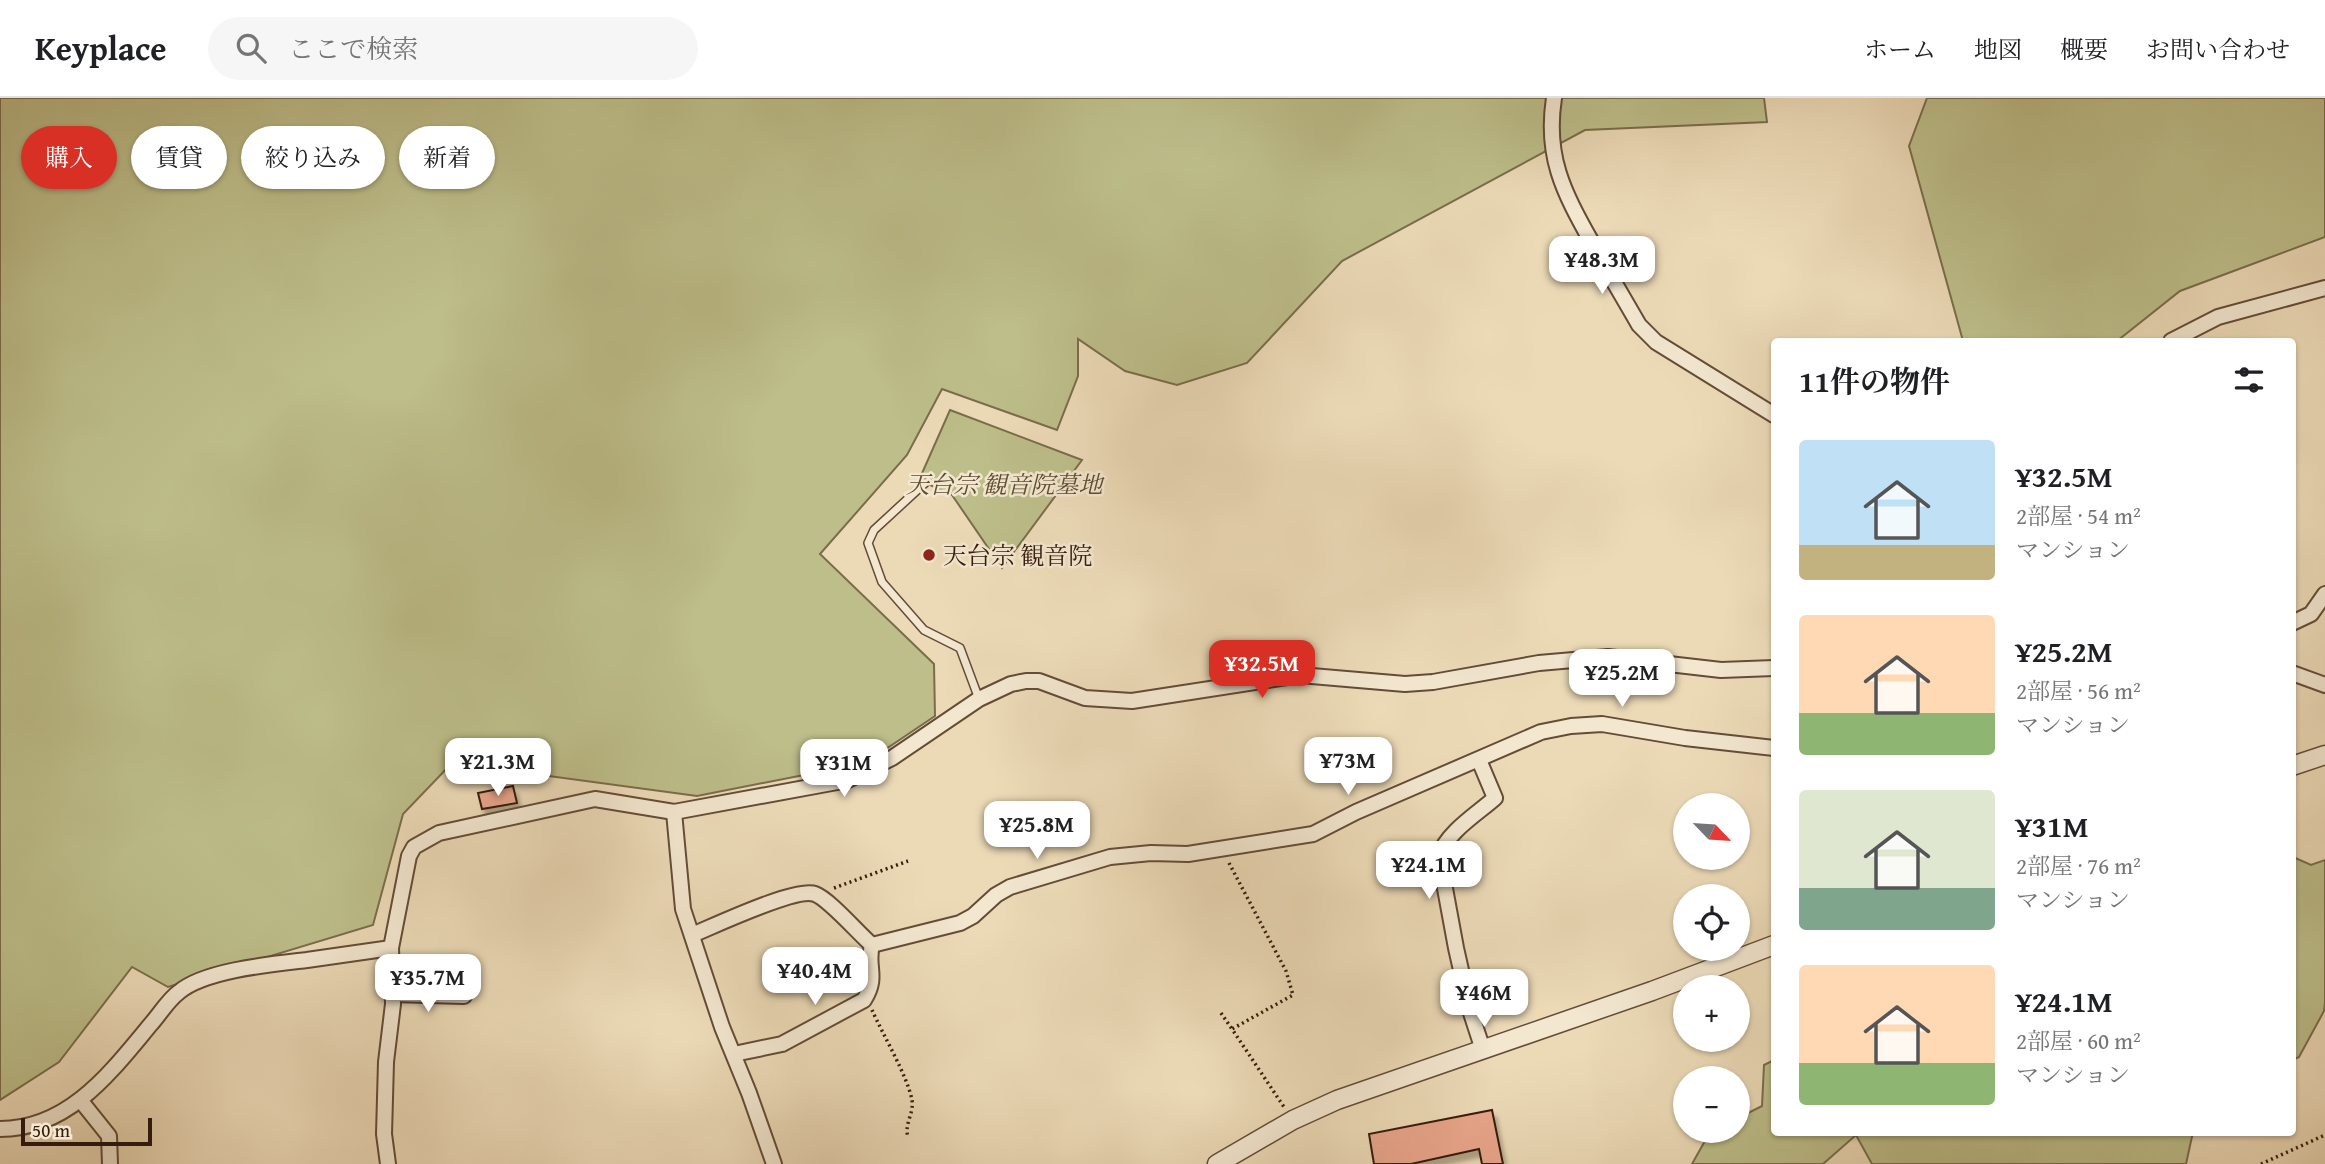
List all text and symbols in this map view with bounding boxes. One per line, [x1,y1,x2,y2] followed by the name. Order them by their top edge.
[208,17,698,80] search box
[35,24,166,72] text: Keyplace
[232,29,270,67] icon: search
[288,29,418,68] text: ここで検索
[1864,32,1936,67] text: ホーム
[1974,32,2022,67] text: 地図
[2060,32,2108,67] text: 概要
[2146,32,2290,67] text: お問い合わせ
[21,126,117,189] chip: 購入
[131,126,227,189] chip: 賃貸
[241,126,385,189] chip: 絞り込み
[399,126,495,189] chip: 新着
[1545,236,1659,296] pin: ¥48.3M
[1565,242,1639,275] text: ¥48.3M
[1799,359,1950,403] text: 11件の物件
[2230,361,2268,399] icon: filters
[2016,454,2112,498] text: ¥32.5M
[906,467,1105,502] park label: 天台宗 観音院墓地
[1855,468,1939,552] icon: home
[2016,499,2141,532] text: 2部屋 · 54 m²
[2016,533,2130,566] text: マンション
[943,538,1092,573] place label: 天台宗 観音院
[921,547,937,563] marker: 天台宗 観音院
[2016,629,2112,673] text: ¥25.2M
[1205,640,1319,700] pin: ¥32.5M
[1855,643,1939,727] icon: home
[1225,646,1299,679] text: ¥32.5M
[1565,650,1679,709] pin: ¥25.2M
[1585,655,1659,688] text: ¥25.2M
[2016,674,2141,707] text: 2部屋 · 56 m²
[2016,708,2130,741] text: マンション
[441,738,555,798] pin: ¥21.3M
[1307,738,1389,797] pin: ¥73M
[803,740,885,799] pin: ¥31M
[1320,743,1376,776] text: ¥73M
[461,744,535,777] text: ¥21.3M
[816,745,872,778] text: ¥31M
[1673,793,1750,870] north arrow
[1673,793,1750,1143] map controls
[980,802,1094,861] pin: ¥25.8M
[2016,804,2088,848] text: ¥31M
[1000,807,1074,840] text: ¥25.8M
[1855,818,1939,902] icon: home
[1372,842,1486,901] pin: ¥24.1M
[1392,847,1466,880] text: ¥24.1M
[2016,849,2141,882] text: 2部屋 · 76 m²
[2016,883,2130,916] text: マンション
[1673,884,1750,961] button: locate
[758,948,872,1007] pin: ¥40.4M
[778,953,852,986] text: ¥40.4M
[371,954,485,1014] pin: ¥35.7M
[391,960,465,993] text: ¥35.7M
[1443,970,1525,1029] pin: ¥46M
[1456,975,1512,1008] text: ¥46M
[1673,975,1750,1052] button: +
[2016,979,2112,1023] text: ¥24.1M
[1855,993,1939,1077] icon: home
[2016,1024,2141,1057] text: 2部屋 · 60 m²
[2016,1058,2130,1091] text: マンション
[1673,1066,1750,1143] button: −
[21,1115,152,1147] scale bar
[32,1116,70,1144] text: 50 m

